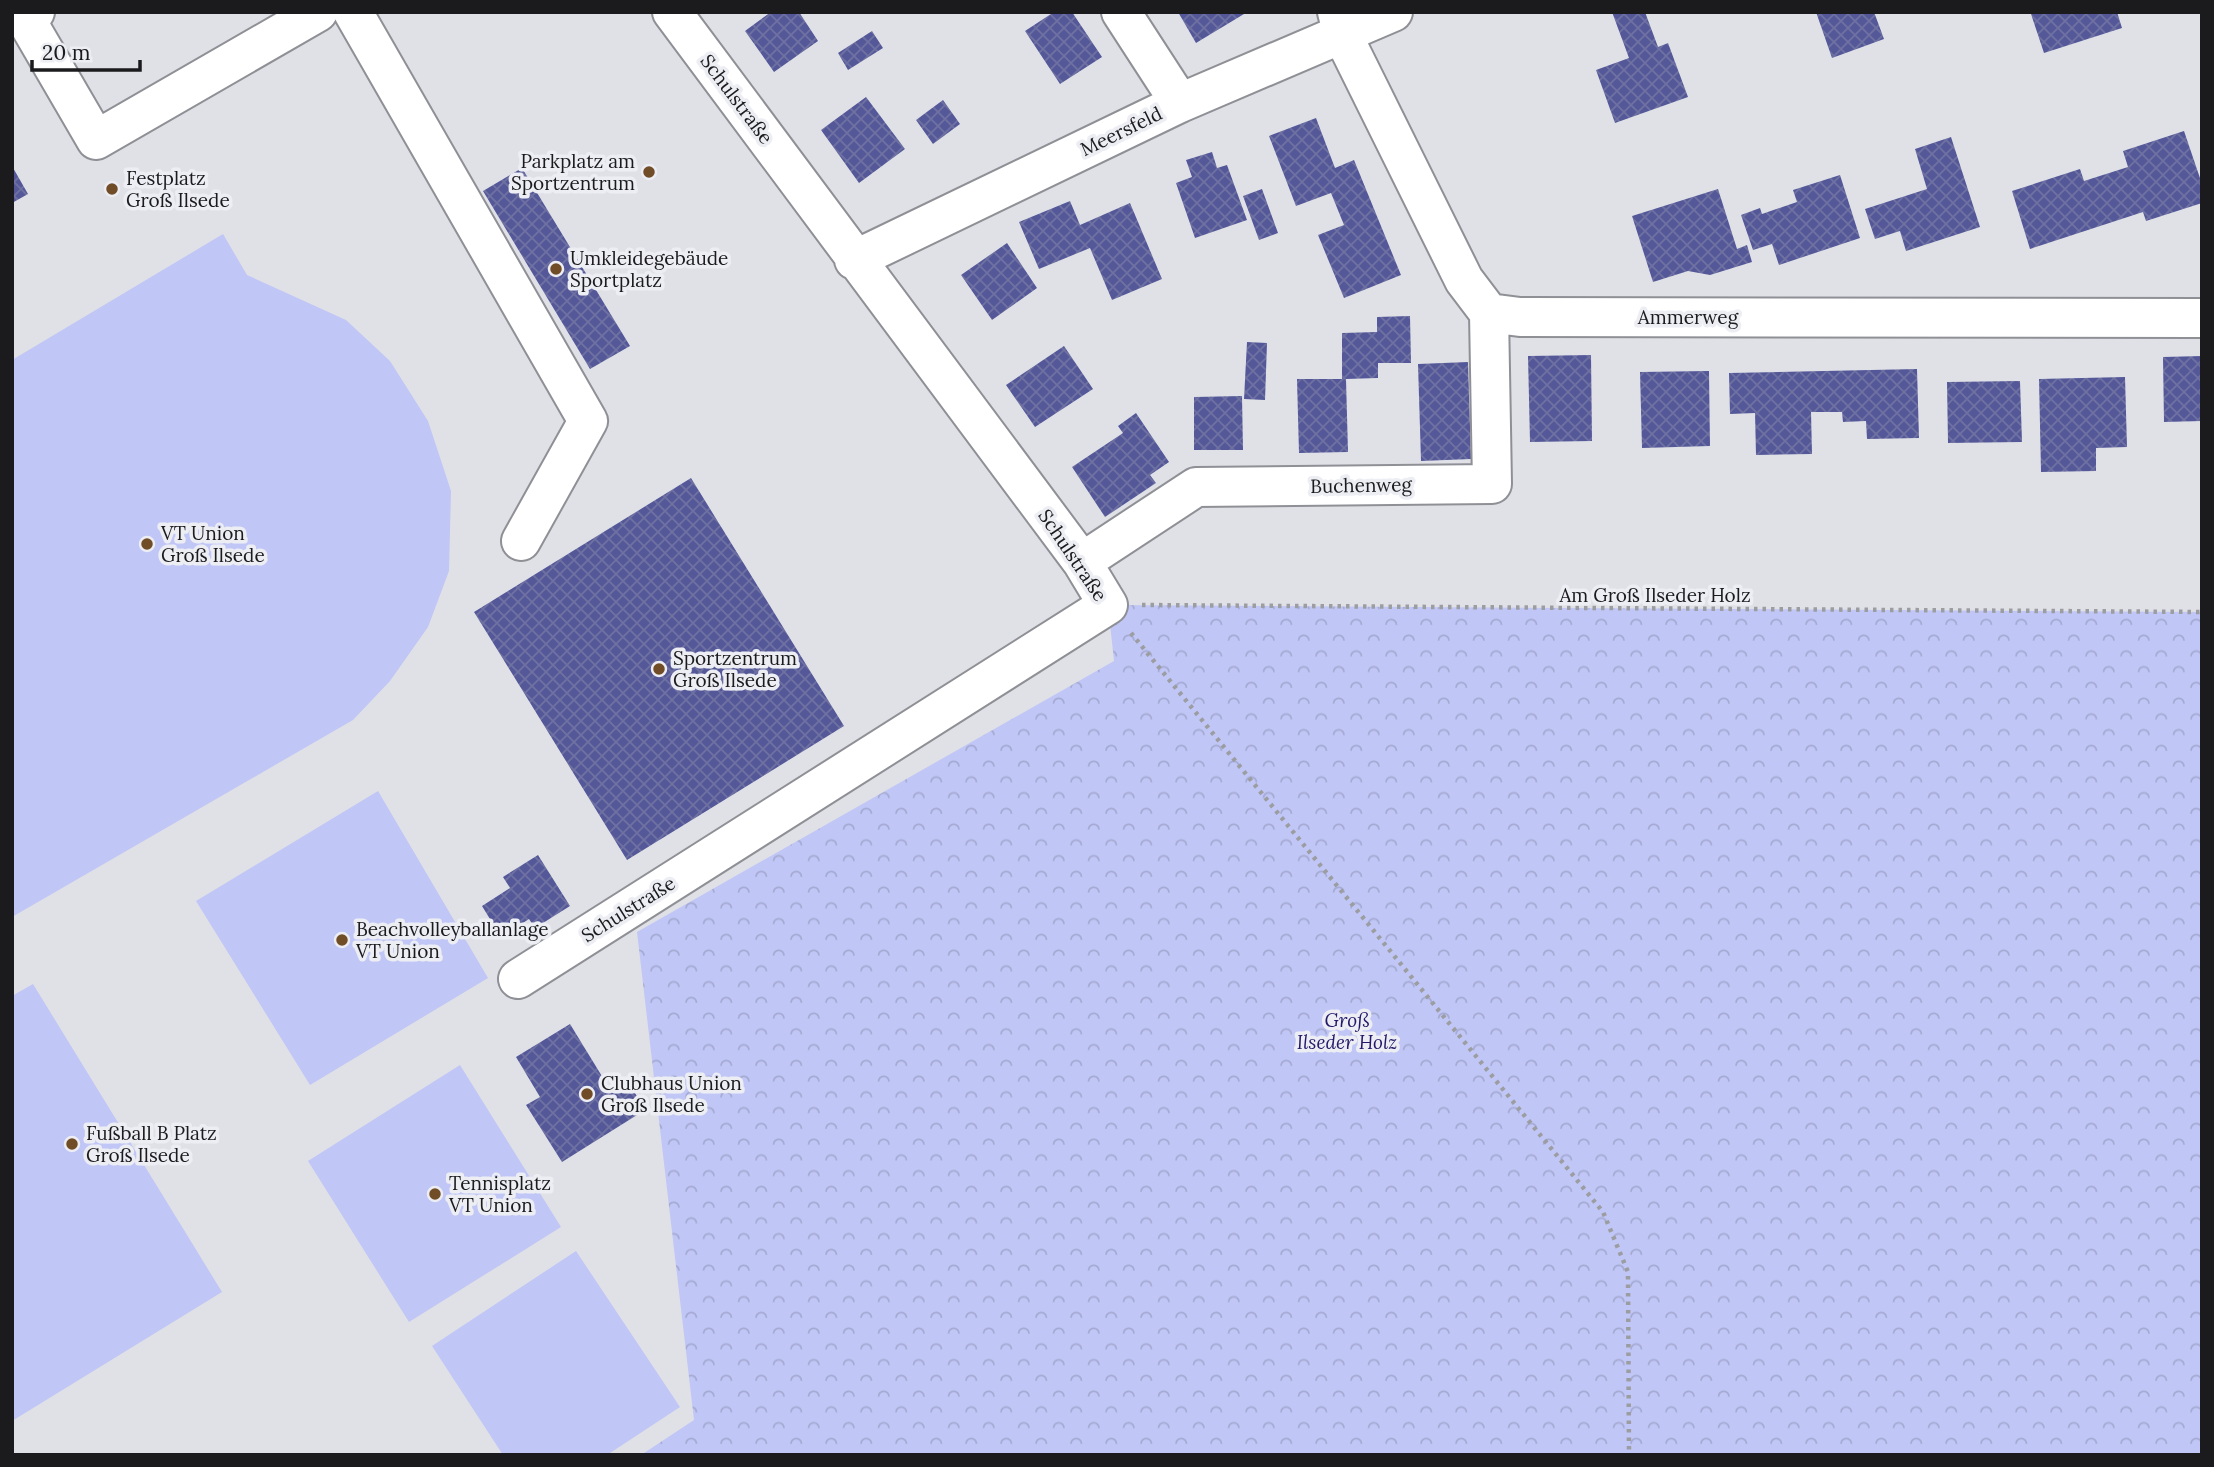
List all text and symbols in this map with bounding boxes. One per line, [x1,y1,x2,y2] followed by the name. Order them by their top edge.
[32,28,140,72] scale bar
[42,39,91,66] text: 20 m
[696,49,778,149] street label: Schulstraße
[1076,101,1166,161] street label: Meersfeld
[511,149,635,195] place label: Parkplatz am Sportzentrum
[641,164,657,180] marker: Parkplatz am Sportzentrum
[126,166,230,212] place label: Festplatz Groß Ilsede
[104,181,120,197] marker: Festplatz Groß Ilsede
[570,246,728,292] place label: Umkleidegebäude Sportplatz
[548,261,564,277] marker: Umkleidegebäude Sportplatz
[1637,305,1739,329] street label: Ammerweg
[1310,472,1413,498] street label: Buchenweg
[1033,504,1113,606] street label: Schulstraße
[160,521,265,567] place label: VT Union Groß Ilsede
[139,536,155,552] marker: VT Union Groß Ilsede
[1558,583,1751,607] street label: Am Groß Ilseder Holz
[673,646,797,692] place label: Sportzentrum Groß Ilsede
[651,661,667,677] marker: Sportzentrum Groß Ilsede
[577,871,679,947] street label: Schulstraße
[355,917,549,963] place label: Beachvolleyballanlage VT Union
[334,932,350,948] marker: Beachvolleyballanlage VT Union
[1297,1008,1397,1054] park label: Groß Ilseder Holz
[601,1071,742,1117] place label: Clubhaus Union Groß Ilsede
[579,1086,595,1102] marker: Clubhaus Union Groß Ilsede
[86,1121,217,1167] place label: Fußball B Platz Groß Ilsede
[64,1136,80,1152] marker: Fußball B Platz Groß Ilsede
[448,1171,551,1217] place label: Tennisplatz VT Union
[427,1186,443,1202] marker: Tennisplatz VT Union

